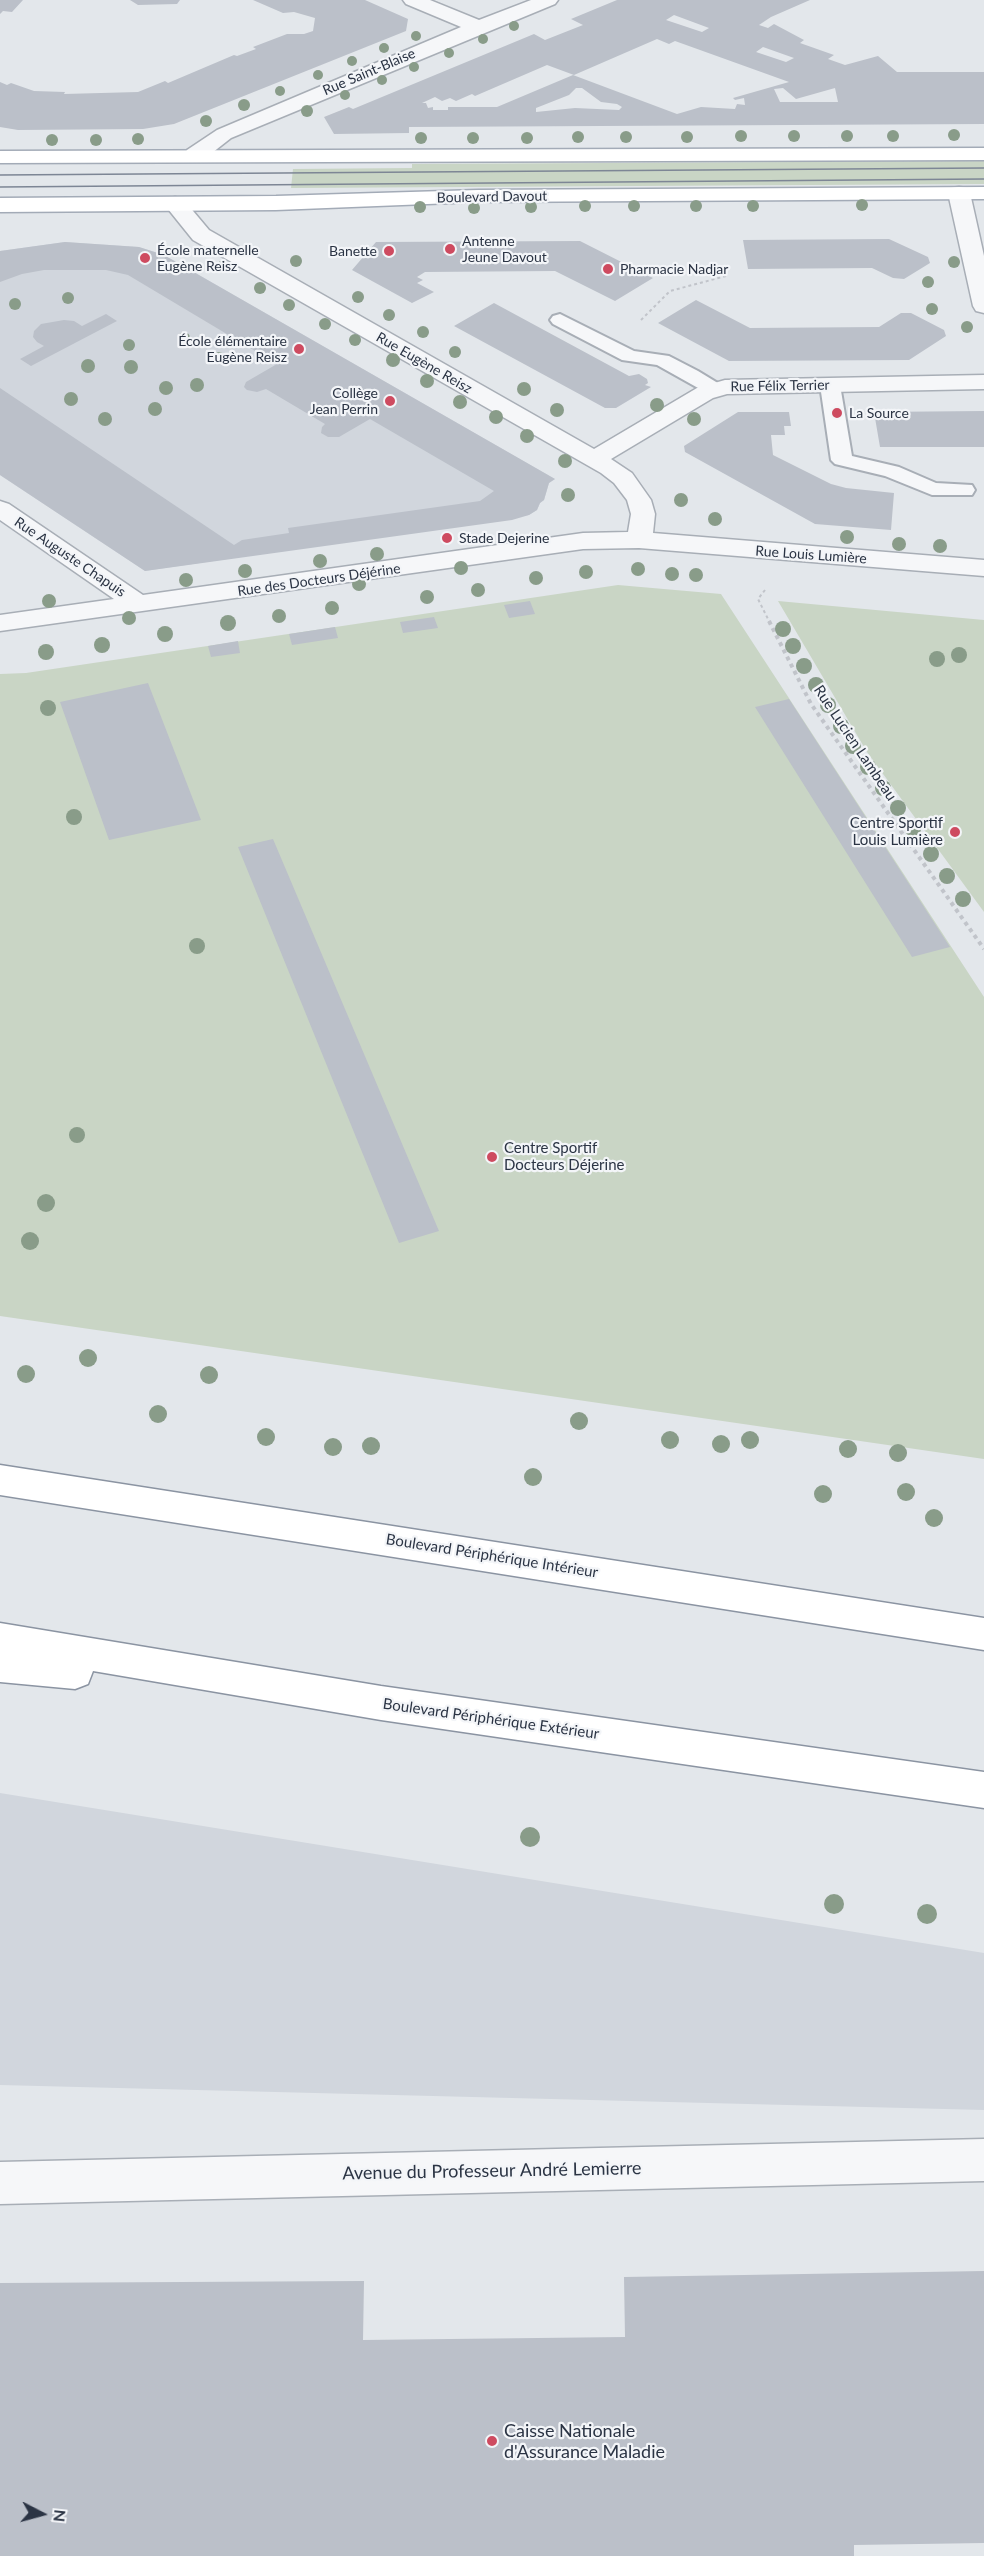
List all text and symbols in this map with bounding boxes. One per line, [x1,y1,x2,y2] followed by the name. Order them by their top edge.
[320,45,418,99] street label: Rue Saint-Blaise
[437,188,547,206] street label: Boulevard Davout
[462,233,547,266] place label: Antenne Jeune Davout
[157,242,259,274] place label: École maternelle Eugène Reisz
[443,242,457,256] marker: Antenne Jeune Davout
[329,243,377,259] place label: Banette
[382,244,396,258] marker: Banette
[138,251,152,265] marker: École maternelle Eugène Reisz
[620,261,728,277] place label: Pharmacie Nadjar
[601,262,615,276] marker: Pharmacie Nadjar
[373,329,475,397] street label: Rue Eugène Reisz
[178,333,287,366] place label: École élémentaire Eugène Reisz
[292,342,306,356] marker: École élémentaire Eugène Reisz
[730,377,830,395] street label: Rue Félix Terrier
[310,385,378,418] place label: Collège Jean Perrin
[383,394,397,408] marker: Collège Jean Perrin
[849,405,909,421] place label: La Source
[830,406,844,420] marker: La Source
[11,513,129,601] street label: Rue Auguste Chapuis
[459,530,549,546] place label: Stade Dejerine
[440,531,454,545] marker: Stade Dejerine
[755,543,867,567] street label: Rue Louis Lumière
[236,560,402,600] street label: Rue des Docteurs Déjérine
[810,682,900,804] street label: Rue Lucien Lambeau
[850,814,943,849] place label: Centre Sportif Louis Lumière
[948,825,962,839] marker: Centre Sportif Louis Lumière
[504,1139,624,1174] place label: Centre Sportif Docteurs Déjerine
[485,1150,499,1164] marker: Centre Sportif Docteurs Déjerine
[385,1530,599,1582] street label: Boulevard Périphérique Intérieur
[382,1695,600,1743] street label: Boulevard Périphérique Extérieur
[342,2158,642,2184] street label: Avenue du Professeur André Lemierre
[504,2420,665,2462] place label: Caisse Nationale d'Assurance Maladie
[485,2434,499,2448] marker: Caisse Nationale d'Assurance Maladie
[12,2484,72,2544] north arrow
[50,2509,70,2523] text: N

